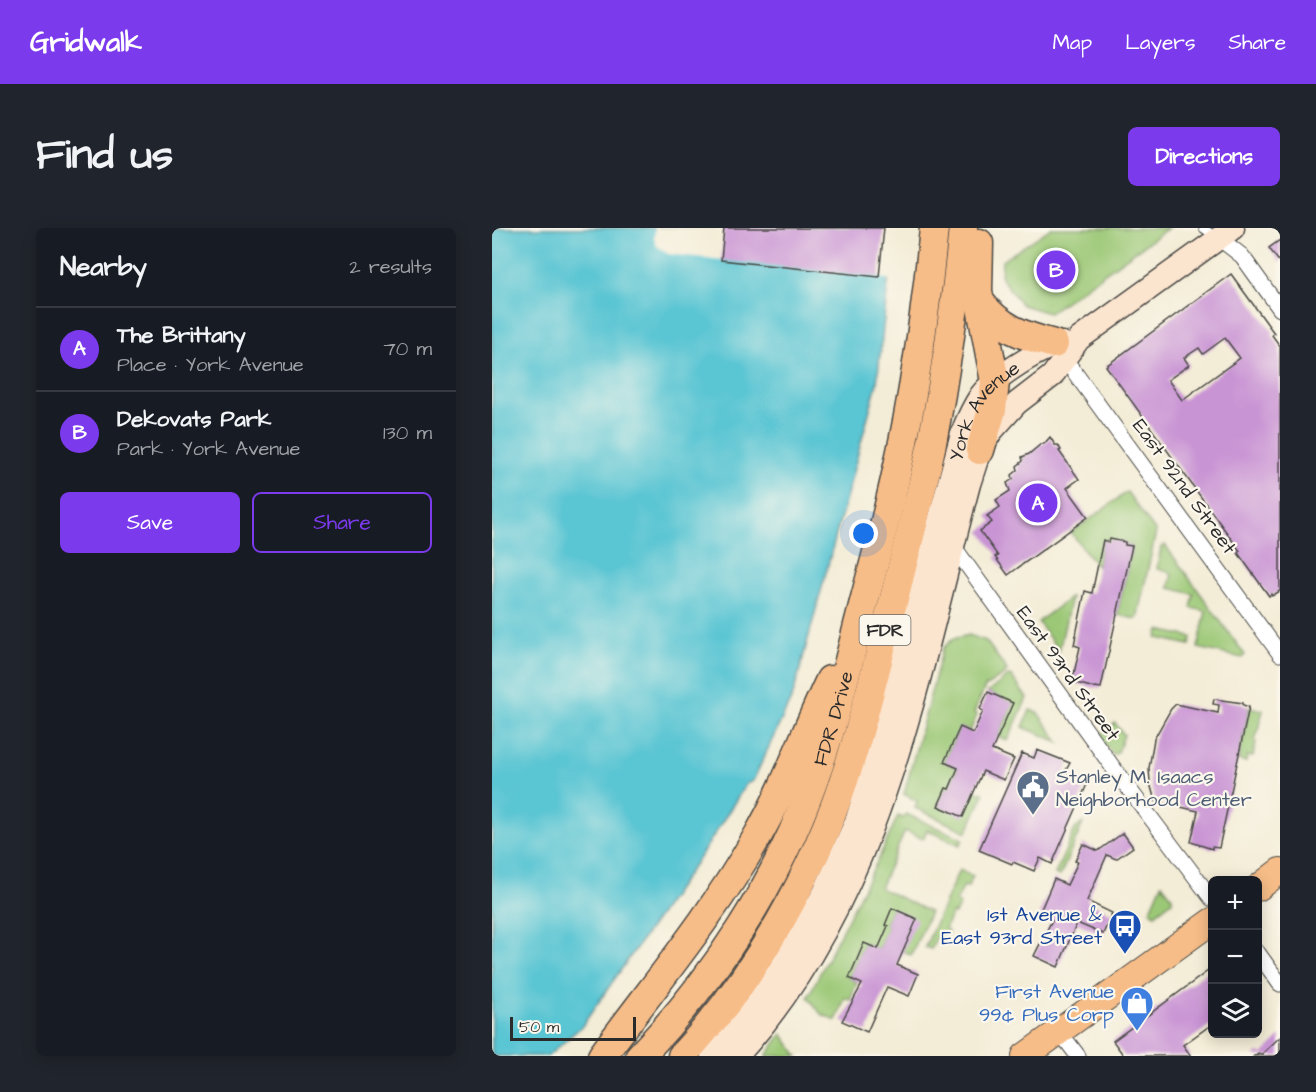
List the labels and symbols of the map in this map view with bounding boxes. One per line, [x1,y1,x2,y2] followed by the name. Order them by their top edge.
[1036,248,1076,292] pin: B
[942,354,1026,465] street label: York Avenue
[1126,413,1243,560] street label: East 92nd Street
[1018,480,1058,526] pin: A
[849,519,878,548] your location
[1010,600,1127,747] street label: East 93rd Street
[860,615,910,645] road number: FDR
[807,668,861,770] street label: FDR Drive
[1056,763,1252,815] place label: Stanley M. Isaacs Neighborhood Center
[1015,769,1051,816] public building icon: Stanley M. Isaacs Neighborhood Center
[941,901,1103,952] place label: 1st Avenue & East 93rd Street
[1107,908,1143,955] bus stop icon: 1st Avenue & East 93rd Street
[979,978,1114,1029] place label: First Avenue 99¢ Plus Corp
[1119,985,1155,1032] shop icon: First Avenue 99¢ Plus Corp
[510,1014,636,1042] scale bar

